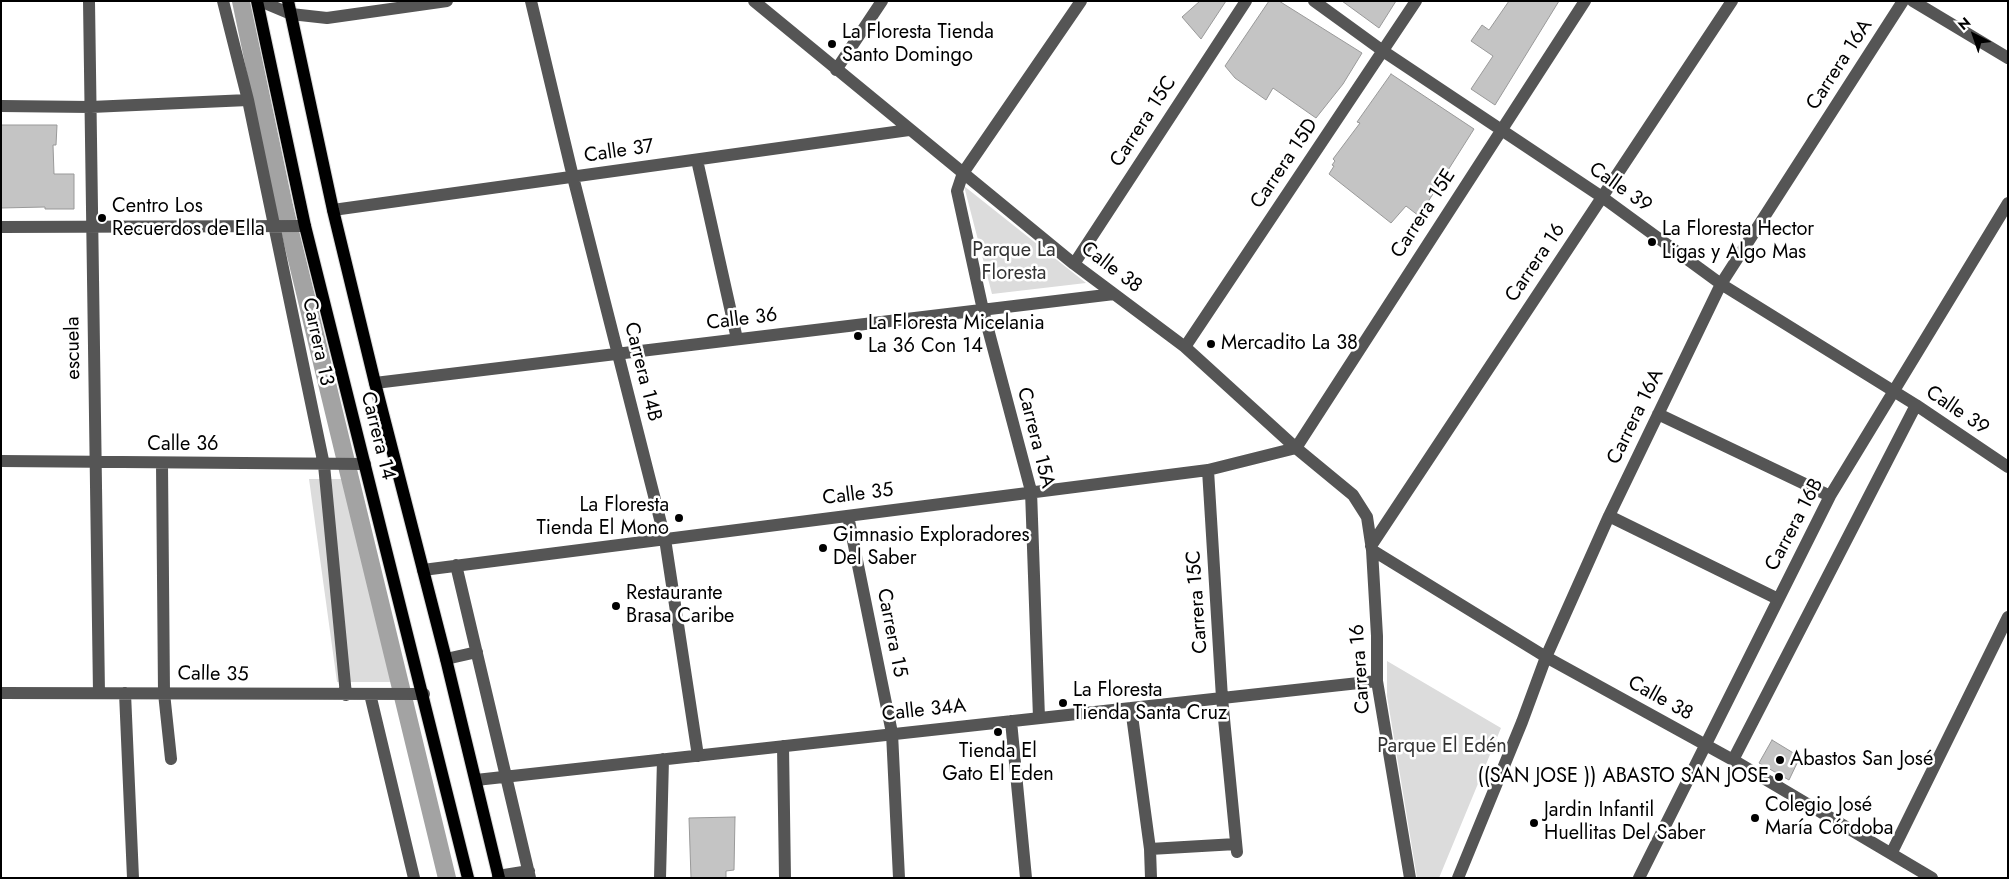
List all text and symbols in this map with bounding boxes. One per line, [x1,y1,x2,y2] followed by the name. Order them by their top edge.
[1949,10,1999,60] north arrow
[1953,12,1975,35] text: N
[1802,15,1878,115] street label: Carrera 16A
[842,21,994,68] place label: La Floresta Tienda Santo Domingo
[826,38,838,50] marker: La Floresta Tienda Santo Domingo
[1106,72,1182,172] street label: Carrera 15C
[1246,114,1324,214] street label: Carrera 15D
[583,135,655,169] street label: Calle 37
[1584,158,1656,218] street label: Calle 39
[1386,165,1462,263] street label: Carrera 15E
[112,195,265,242] place label: Centro Los Recuerdos de Ella
[96,212,108,224] marker: Centro Los Recuerdos de Ella
[1662,218,1814,265] place label: La Floresta Hector Ligas y Algo Mas
[1501,219,1571,307] street label: Carrera 16
[1646,236,1658,248] marker: La Floresta Hector Ligas y Algo Mas
[1076,237,1146,299] street label: Calle 38
[972,239,1056,286] park label: Parque La Floresta
[296,296,338,388] street label: Carrera 13
[705,304,779,336] street label: Calle 36
[868,312,1044,359] place label: La Floresta Micelania La 36 Con 14
[61,316,87,380] street label: escuela
[618,320,666,424] street label: Carrera 14B
[852,330,864,342] marker: La Floresta Micelania La 36 Con 14
[1221,332,1358,356] place label: Mercadito La 38
[1205,338,1217,350] marker: Mercadito La 38
[1603,365,1669,469] street label: Carrera 16A
[1921,381,1993,441] street label: Calle 39
[1011,385,1059,491] street label: Carrera 15A
[354,389,400,483] street label: Carrera 14
[147,433,219,457] street label: Calle 36
[1761,475,1829,575] street label: Carrera 16B
[821,479,895,511] street label: Calle 35
[537,494,669,541] place label: La Floresta Tienda El Mono
[673,512,685,524] marker: La Floresta Tienda El Mono
[833,524,1030,571] place label: Gimnasio Exploradores Del Saber
[817,542,829,554] marker: Gimnasio Exploradores Del Saber
[1182,550,1214,654] street label: Carrera 15C
[626,582,734,629] place label: Restaurante Brasa Caribe
[871,587,911,679] street label: Carrera 15
[610,600,622,612] marker: Restaurante Brasa Caribe
[1346,623,1376,715] street label: Carrera 16
[177,662,249,688] street label: Calle 35
[1623,671,1697,727] street label: Calle 38
[1073,679,1227,726] place label: La Floresta Tienda Santa Cruz
[881,695,967,727] street label: Calle 34A
[1057,697,1069,709] marker: La Floresta Tienda Santa Cruz
[992,726,1004,738] marker: Tienda El Gato El Eden
[1377,735,1507,759] park label: Parque El Edén
[942,740,1054,787] place label: Tienda El Gato El Eden
[1790,748,1933,772] place label: Abastos San José
[1774,754,1786,766] marker: Abastos San José
[1477,765,1769,789] place label: ((SAN JOSE )) ABASTO SAN JOSE
[1773,771,1785,783] marker: ((SAN JOSE )) ABASTO SAN JOSE
[1765,794,1893,841] place label: Colegio José María Córdoba
[1544,799,1706,846] place label: Jardin Infantil Huellitas Del Saber
[1749,812,1761,824] marker: Colegio José María Córdoba
[1528,817,1540,829] marker: Jardin Infantil Huellitas Del Saber

